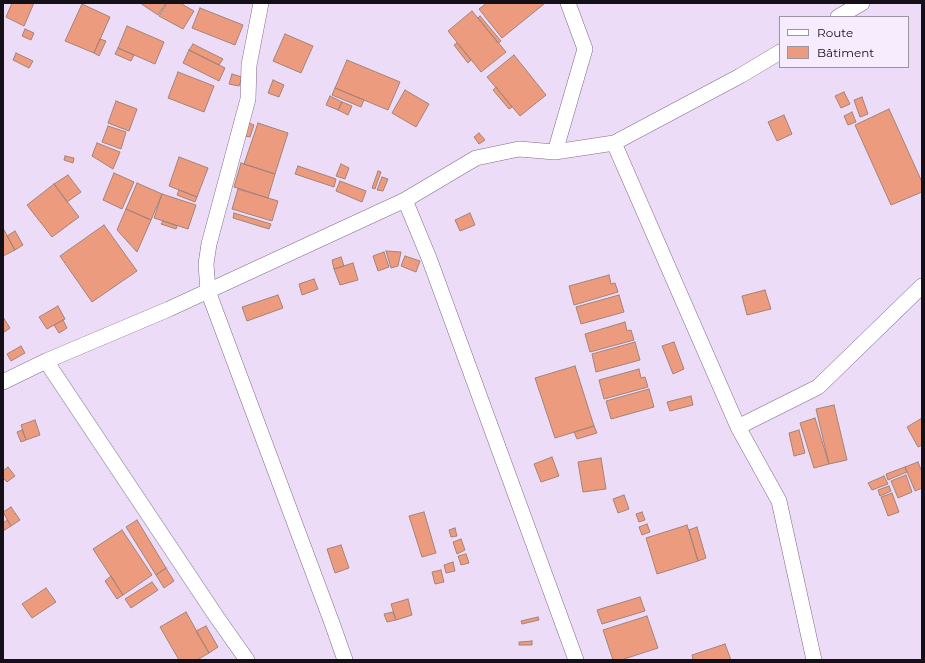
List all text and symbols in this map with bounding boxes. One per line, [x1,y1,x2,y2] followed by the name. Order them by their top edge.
[779,16,909,68] legend
[817,25,853,40] text: Route
[817,45,874,60] text: Bâtiment

